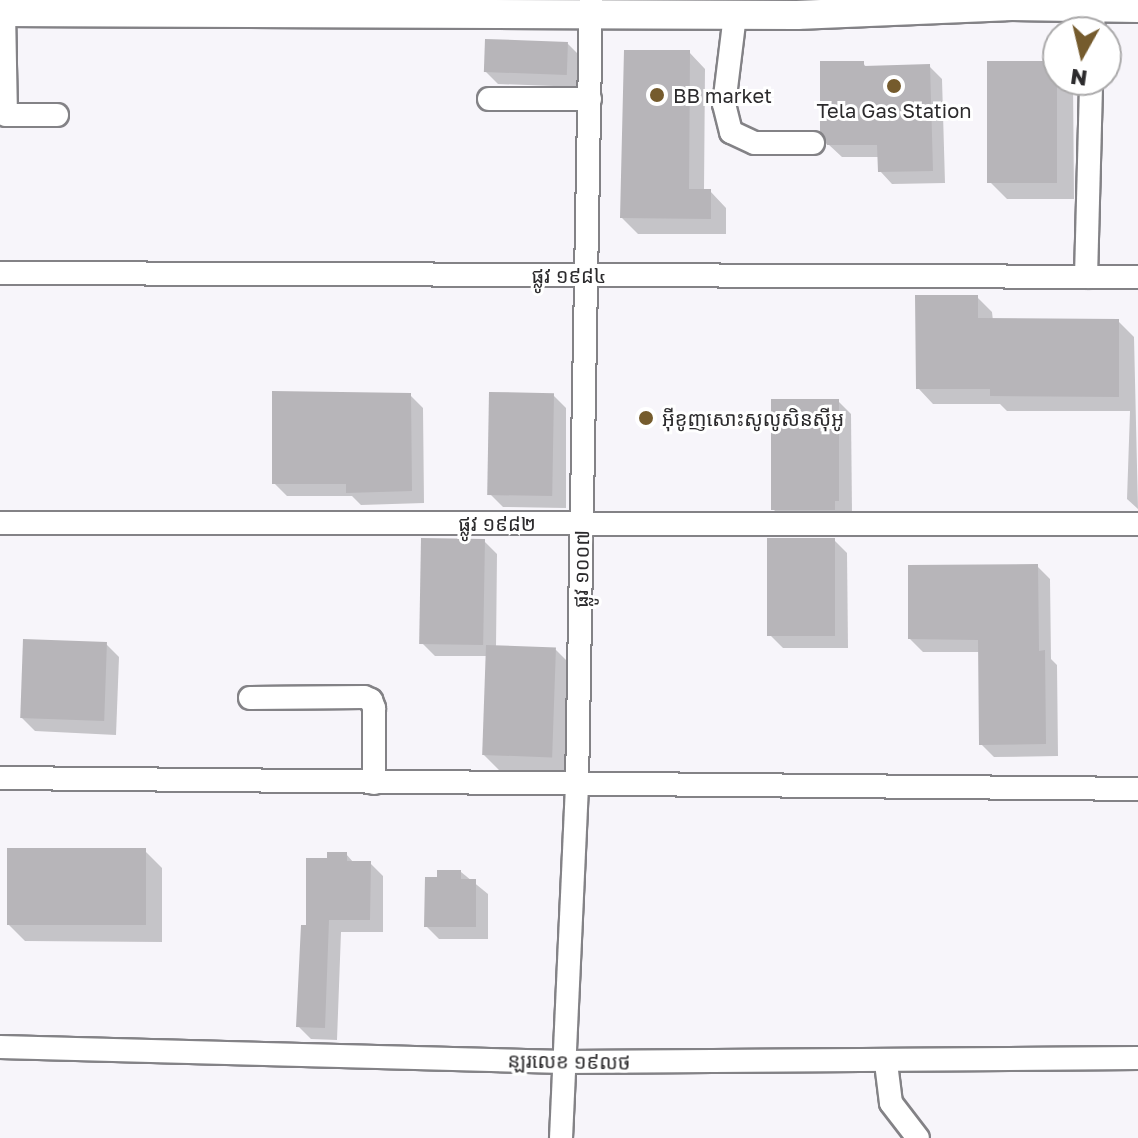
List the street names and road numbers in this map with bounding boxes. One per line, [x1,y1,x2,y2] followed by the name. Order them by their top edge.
[531,263,607,287] street label: ផ្លូវ ១៩៨៤
[458,511,536,535] street label: ផ្លូវ ១៩៨២
[568,530,594,608] street label: ផ្លូវ ១០០៧
[507,1048,631,1074] street label: ន្ឡរលេខ ១៩លថ

